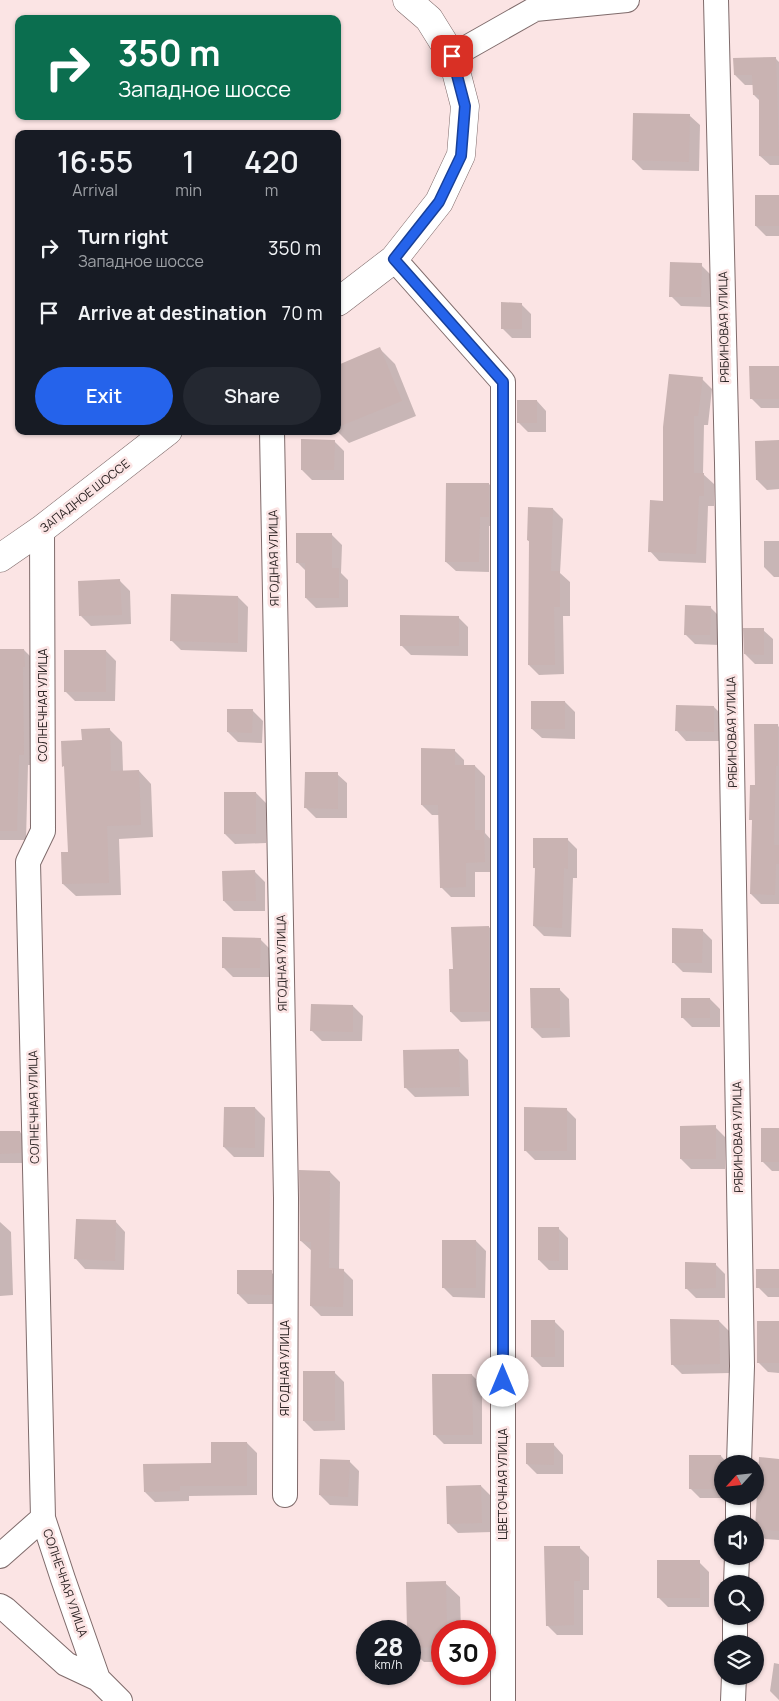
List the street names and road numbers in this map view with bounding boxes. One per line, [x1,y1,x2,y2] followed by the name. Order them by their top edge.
[714,271,733,383] street label: РЯБИНОВАЯ УЛИЦА
[36,455,133,536] street label: ЗАПАДНОЕ ШОССЕ
[264,509,283,606] street label: ЯГОДНАЯ УЛИЦА
[34,648,51,762] street label: СОЛНЕЧНАЯ УЛИЦА
[722,676,741,788] street label: РЯБИНОВАЯ УЛИЦА
[272,914,291,1011] street label: ЯГОДНАЯ УЛИЦА
[24,1050,43,1164] street label: СОЛНЕЧНАЯ УЛИЦА
[728,1081,747,1193] street label: РЯБИНОВАЯ УЛИЦА
[276,1319,293,1416] street label: ЯГОДНАЯ УЛИЦА
[494,1428,511,1540] street label: ЦВЕТОЧНАЯ УЛИЦА
[39,1526,92,1640] street label: СОЛНЕЧНАЯ УЛИЦА

